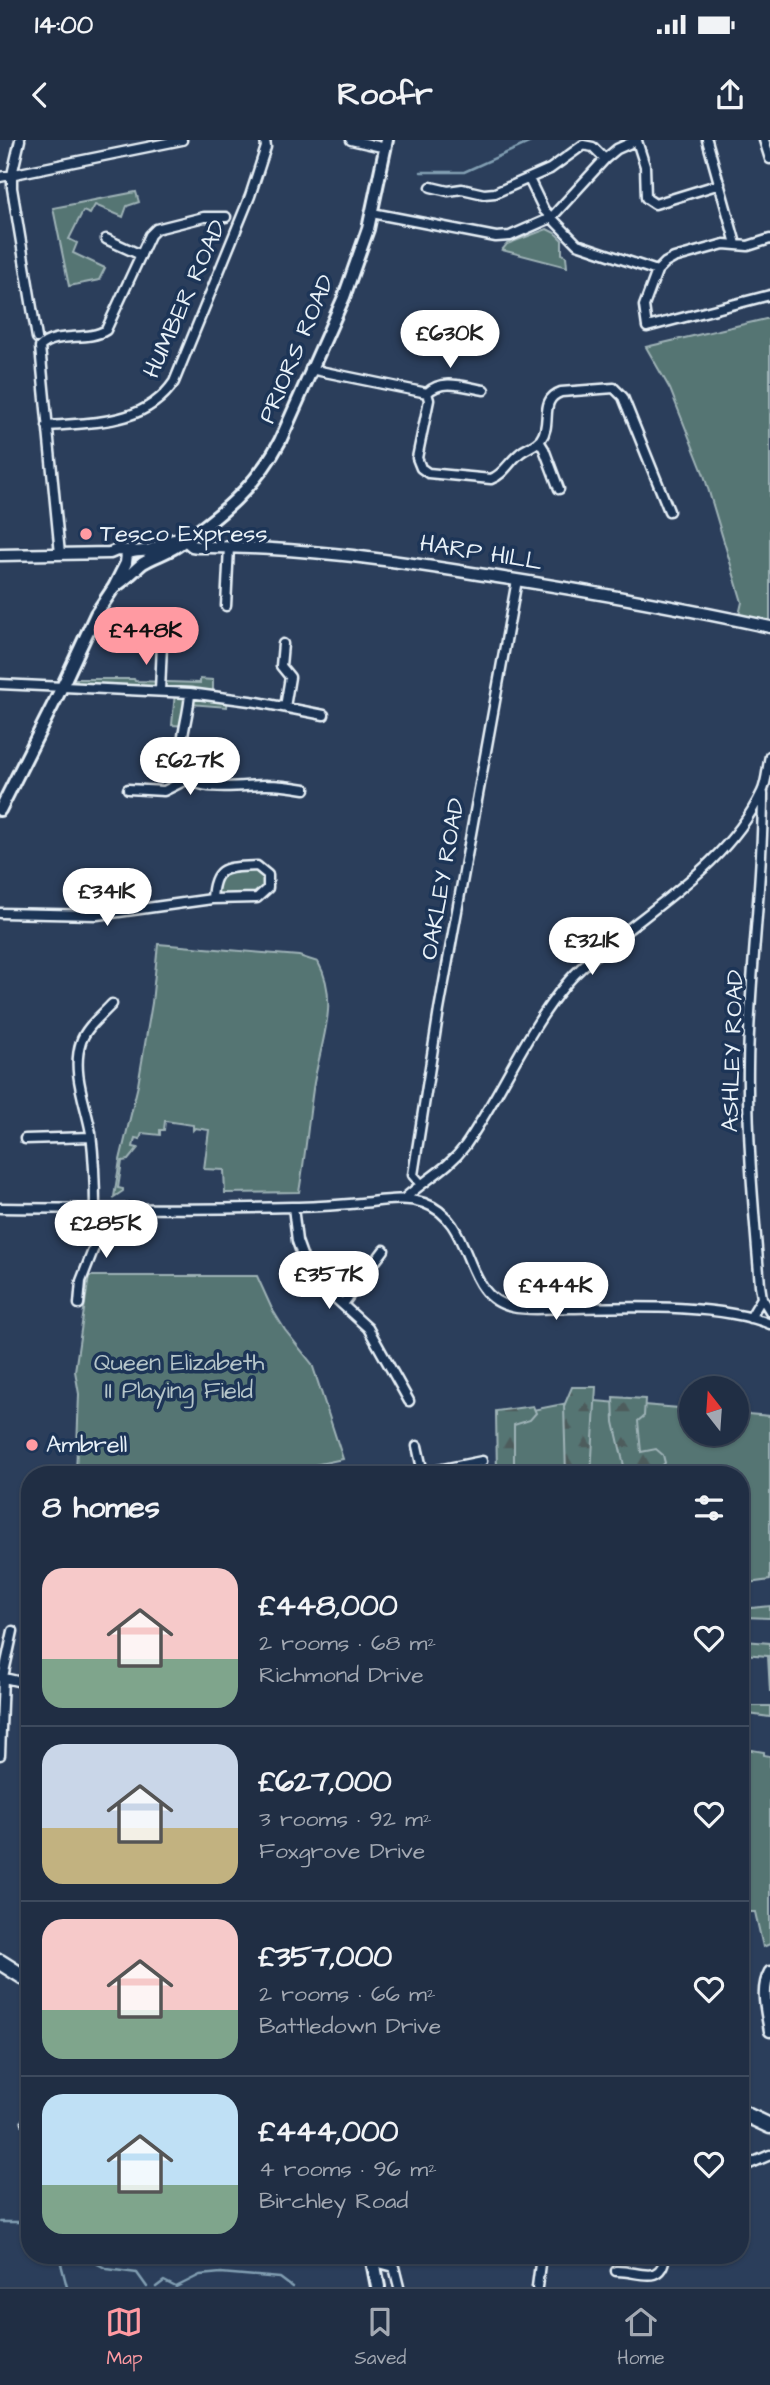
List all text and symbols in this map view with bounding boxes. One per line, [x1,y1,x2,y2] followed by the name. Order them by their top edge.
[35,7,93,43] text: 14:00
[337,72,433,117] text: Roofr
[21,76,59,114] icon: back
[711,76,749,114] icon: share
[135,214,235,384] street label: HUMBER ROAD
[250,269,344,429] street label: PRIORS ROAD
[401,310,499,370] pin: £630K
[417,317,483,349] text: £630K
[100,517,267,551] place label: Tesco Express
[78,526,94,542] marker: Tesco Express
[417,527,545,579] street label: HARP HILL
[97,608,195,667] pin: £448K
[110,614,182,646] text: £448K
[141,738,239,797] pin: £627K
[156,744,224,776] text: £627K
[412,796,474,962] street label: OAKLEY ROAD
[58,868,156,928] pin: £341K
[79,875,135,907] text: £341K
[543,918,641,977] pin: £321K
[565,924,619,956] text: £321K
[713,969,753,1133] street label: ASHLEY ROAD
[57,1200,155,1260] pin: £285K
[71,1207,141,1239] text: £285K
[280,1252,378,1311] pin: £357K
[295,1258,363,1290] text: £357K
[507,1262,605,1322] pin: £444K
[519,1269,593,1301] text: £444K
[94,1346,264,1409] park label: Queen Elizabeth II Playing Field
[679,1376,749,1446] north arrow
[679,1376,749,1446] map controls
[46,1428,127,1462] place label: Ambrell
[24,1437,40,1453] marker: Ambrell
[42,1487,160,1529] text: 8 homes
[690,1489,728,1527] icon: filters
[259,1585,398,1627] text: £448,000
[98,1596,182,1680] icon: home
[690,1619,728,1657] icon: heart
[259,1627,436,1659] text: 2 rooms · 68 m²
[259,1659,424,1691] text: Richmond Drive
[259,1761,392,1803] text: £627,000
[98,1772,182,1856] icon: home
[690,1795,728,1833] icon: heart
[259,1803,432,1835] text: 3 rooms · 92 m²
[259,1835,425,1867] text: Foxgrove Drive
[259,1936,392,1978] text: £357,000
[98,1947,182,2031] icon: home
[690,1970,728,2008] icon: heart
[259,1978,436,2010] text: 2 rooms · 66 m²
[259,2010,441,2042] text: Battledown Drive
[259,2111,399,2153] text: £444,000
[98,2122,182,2206] icon: home
[690,2145,728,2183] icon: heart
[259,2153,437,2185] text: 4 rooms · 96 m²
[259,2185,408,2217] text: Birchley Road
[105,2303,143,2372] tab: Map
[354,2303,406,2372] tab: Saved
[617,2303,664,2372] tab: Home

